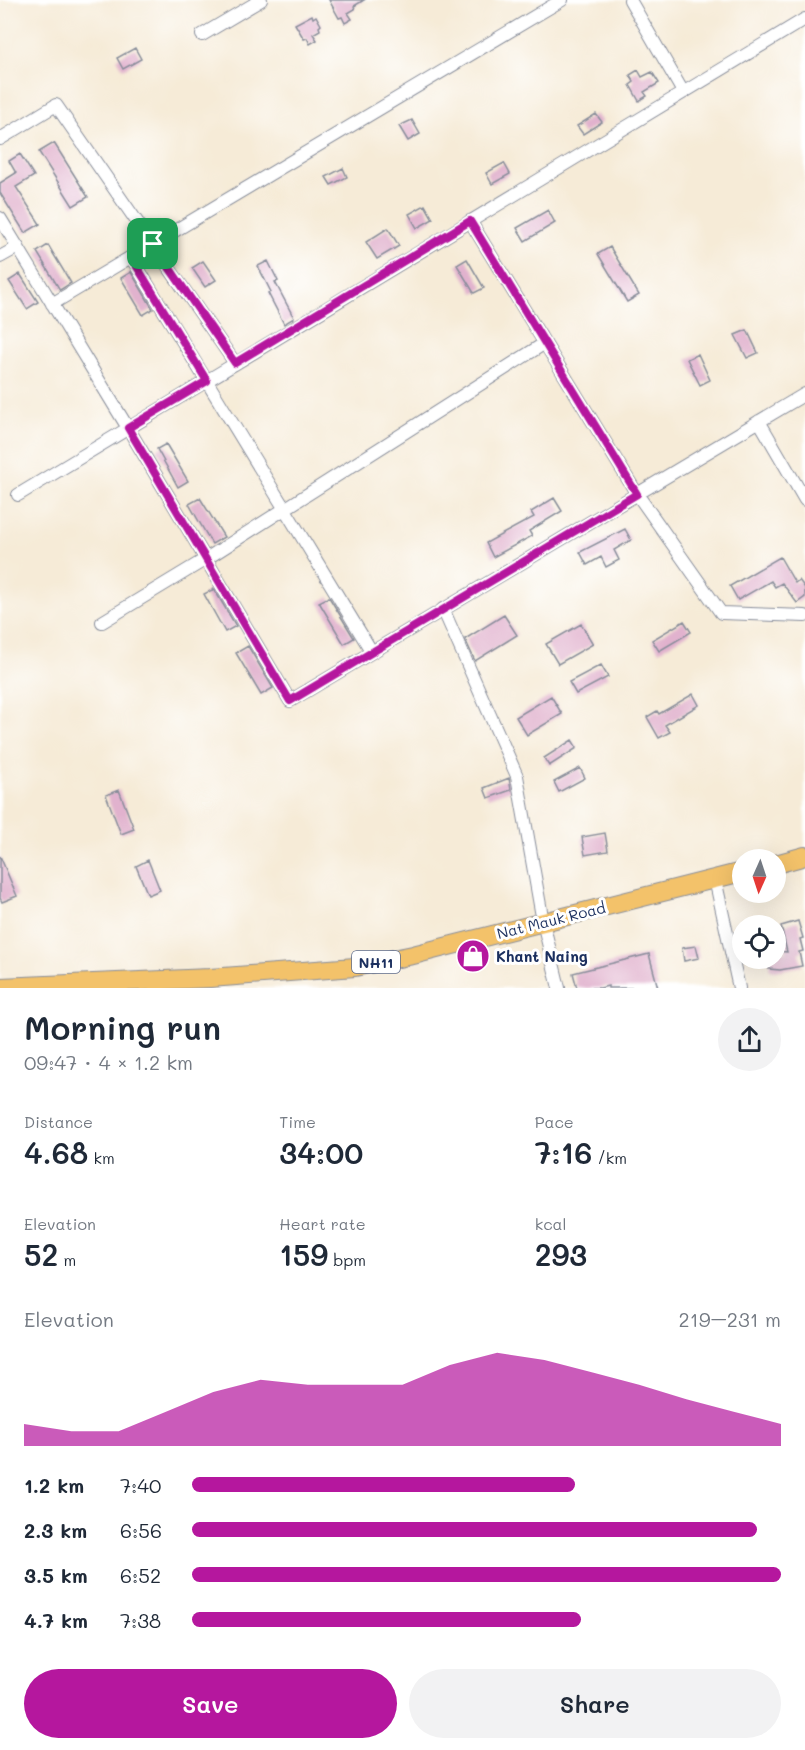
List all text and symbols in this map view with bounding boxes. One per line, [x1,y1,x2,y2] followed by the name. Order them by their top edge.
[127,218,178,269] pin
[136,227,169,260] icon: arrive
[732,849,786,903] north arrow
[732,849,786,969] map controls
[495,897,607,943] street label: Nat Mauk Road
[732,915,786,969] button: locate
[455,938,491,974] shop icon: Khant Naing
[496,946,588,966] place label: Khant Naing
[352,951,400,973] road number: NH11
[24,1005,221,1048] text: Morning run
[718,1008,781,1071] button: share
[24,1049,193,1075] text: 09:47 · 4 × 1.2 km
[24,1111,93,1132] text: Distance
[279,1111,316,1132] text: Time
[535,1111,574,1132] text: Pace
[24,1132,88,1172] text: 4.68
[279,1132,363,1172] text: 34:00
[535,1132,592,1172] text: 7:16
[88,1147,115,1168] text: km
[592,1147,627,1168] text: /km
[24,1213,96,1234] text: Elevation
[279,1213,366,1234] text: Heart rate
[535,1213,567,1234] text: kcal
[24,1234,58,1274] text: 52
[279,1234,328,1274] text: 159
[535,1234,587,1274] text: 293
[58,1249,76,1270] text: m
[328,1249,366,1270] text: bpm
[24,1306,114,1332] text: Elevation
[679,1306,781,1332] text: 219–231 m
[24,1472,84,1498] text: 1.2 km
[120,1472,161,1498] text: 7:40
[24,1517,87,1543] text: 2.3 km
[120,1517,162,1543] text: 6:56
[24,1562,88,1588] text: 3.5 km
[120,1562,161,1588] text: 6:52
[24,1607,88,1633] text: 4.7 km
[120,1607,161,1633] text: 7:38
[24,1669,397,1738] button: Save
[409,1669,781,1738] button: Share

